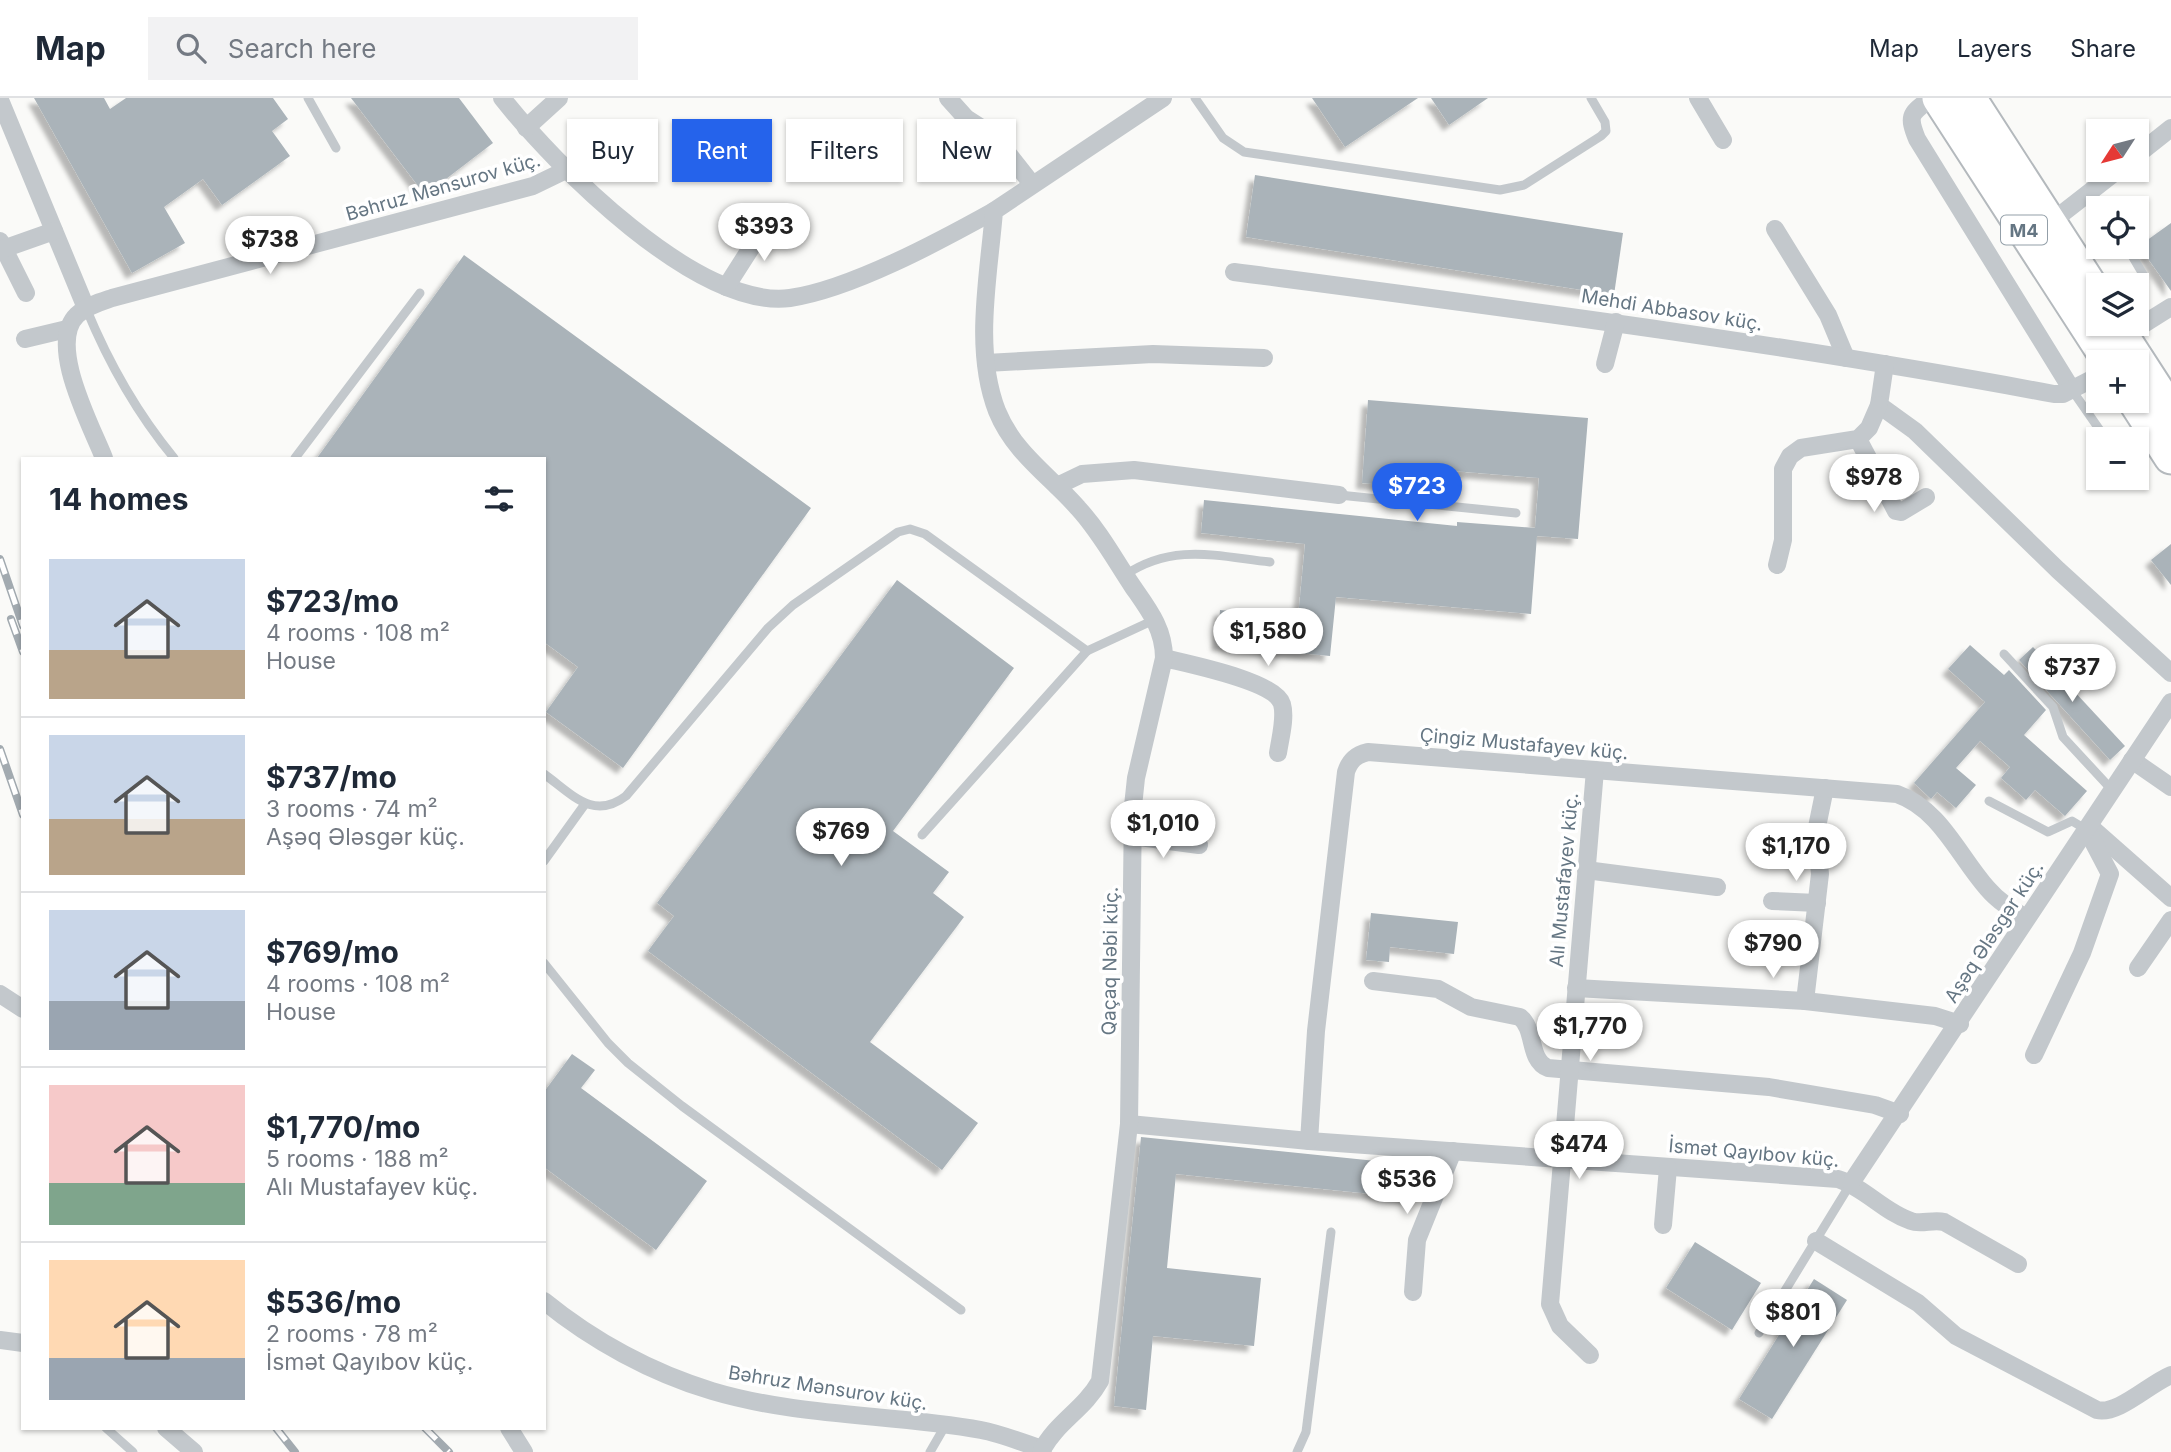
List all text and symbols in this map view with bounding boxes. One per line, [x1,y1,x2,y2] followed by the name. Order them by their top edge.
[148,17,638,80] search box
[35,28,106,68] text: Map
[172,29,210,67] icon: search
[228,33,376,64] text: Search here
[1869,34,1919,63] text: Map
[1957,34,2032,63] text: Layers
[2070,34,2136,63] text: Share
[567,119,658,182] chip: Buy
[672,119,772,182] chip: Rent
[786,119,903,182] chip: Filters
[917,119,1016,182] chip: New
[2086,119,2149,182] north arrow
[2086,119,2149,490] map controls
[343,148,543,226] street label: Bəhruz Mənsurov küç.
[2086,196,2149,259] button: locate
[723,204,805,263] pin: $393
[734,212,794,240] text: $393
[229,216,311,276] pin: $738
[2001,216,2047,244] road number: M4
[241,225,299,253] text: $738
[2086,273,2149,336] button: layers
[1580,284,1764,336] street label: Mehdi Abbasov küç.
[2086,350,2149,413] button: +
[2086,427,2149,490] button: −
[1833,454,1915,514] pin: $978
[1845,463,1903,491] text: $978
[1376,464,1458,523] pin: $723
[1388,472,1446,500] text: $723
[480,480,518,518] icon: filters
[49,481,188,517] text: 14 homes
[266,583,399,619] text: $723/mo
[105,587,189,671] icon: home
[1211,608,1325,668] pin: $1,580
[1229,617,1307,645] text: $1,580
[266,619,450,647] text: 4 rooms · 108 m²
[2031,644,2113,704] pin: $737
[266,647,336,675] text: House
[2044,653,2100,681] text: $737
[1419,723,1629,765] street label: Çingiz Mustafayev küç.
[266,759,397,795] text: $737/mo
[105,763,189,847] icon: home
[1545,792,1583,968] street label: Alı Mustafayev küç.
[266,795,438,823] text: 3 rooms · 74 m²
[1106,800,1220,860] pin: $1,010
[800,808,882,868] pin: $769
[1127,809,1199,837] text: $1,010
[812,817,870,845] text: $769
[266,823,465,851] text: Aşəq Ələsgər küç.
[1739,824,1853,883] pin: $1,170
[1761,832,1831,860] text: $1,170
[1940,857,2048,1007] street label: Aşəq Ələsgər küç.
[1097,886,1123,1036] street label: Qaçaq Nəbi küç.
[1732,920,1814,980] pin: $790
[1744,929,1802,957] text: $790
[266,934,399,970] text: $769/mo
[105,938,189,1022] icon: home
[266,970,450,998] text: 4 rooms · 108 m²
[266,998,336,1026] text: House
[1533,1004,1647,1063] pin: $1,770
[1553,1012,1627,1040] text: $1,770
[266,1109,421,1145] text: $1,770/mo
[105,1113,189,1197] icon: home
[1538,1122,1620,1181] pin: $474
[1550,1130,1608,1158] text: $474
[1668,1134,1840,1172] street label: İsmət Qayıbov küç.
[266,1145,449,1173] text: 5 rooms · 188 m²
[1366,1156,1448,1216] pin: $536
[1377,1165,1437,1193] text: $536
[266,1173,478,1201] text: Alı Mustafayev küç.
[266,1284,401,1320] text: $536/mo
[105,1288,189,1372] icon: home
[1752,1290,1834,1349] pin: $801
[1765,1298,1821,1326] text: $801
[266,1320,438,1348] text: 2 rooms · 78 m²
[266,1348,473,1376] text: İsmət Qayıbov küç.
[727,1361,929,1415] street label: Bəhruz Mənsurov küç.

